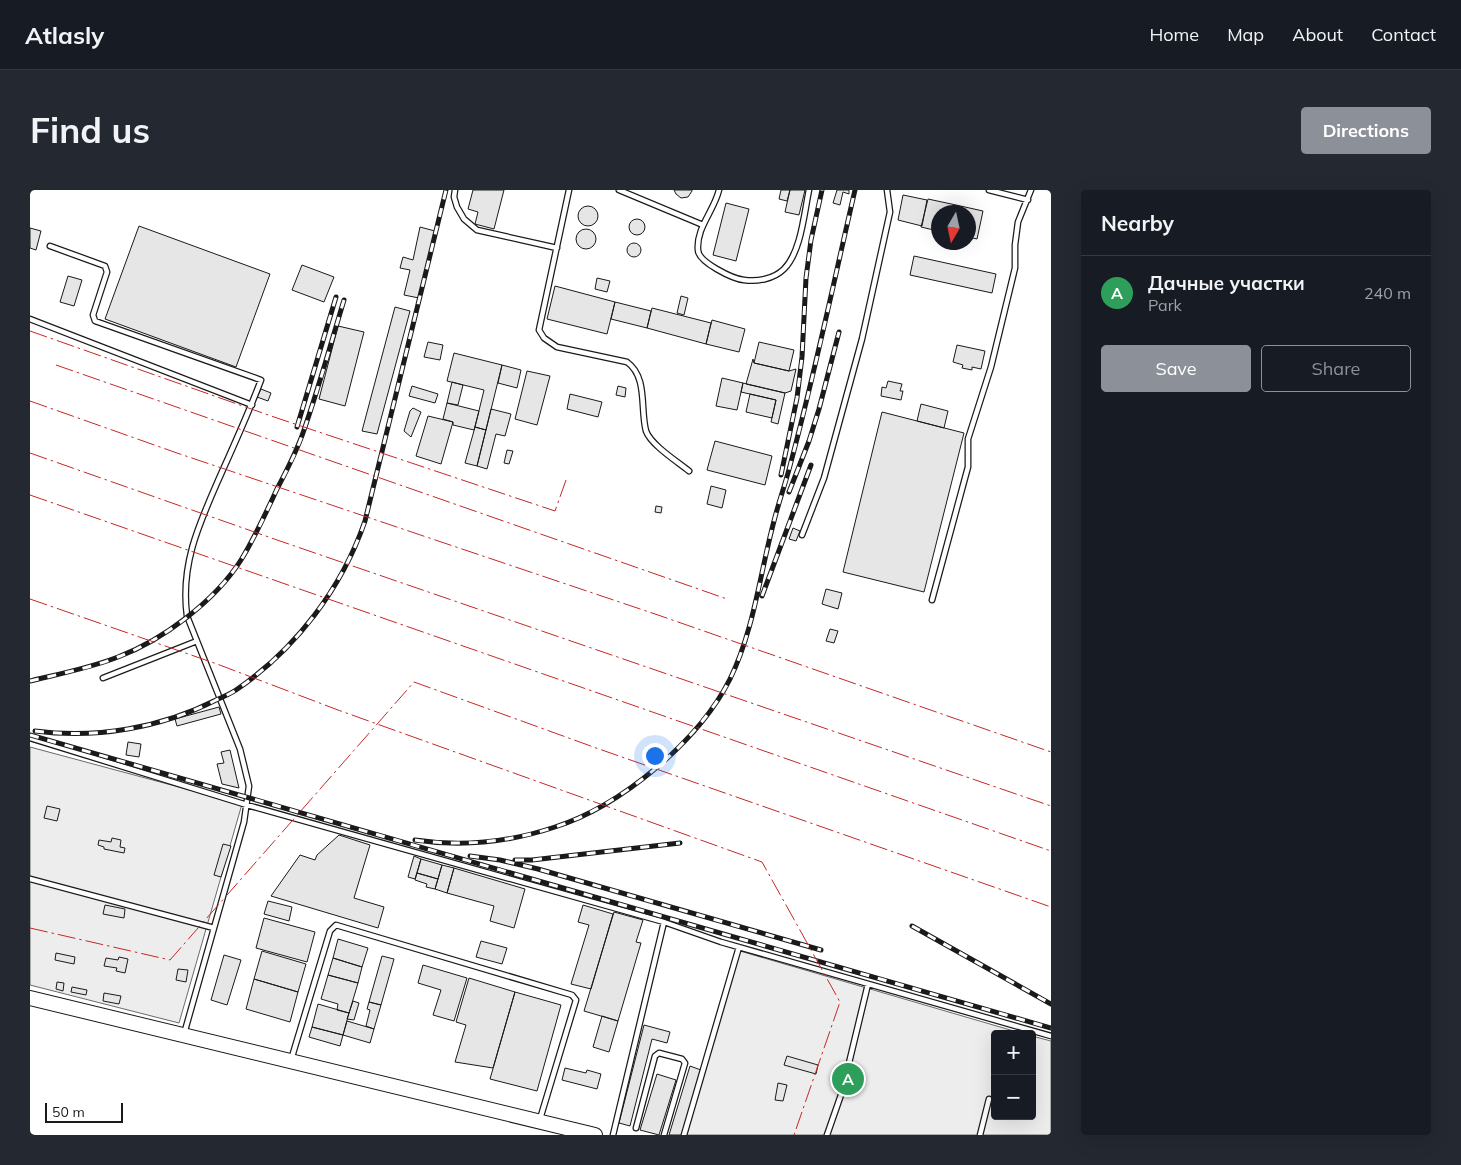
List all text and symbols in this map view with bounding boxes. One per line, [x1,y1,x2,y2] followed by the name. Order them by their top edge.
[25,20,104,50] text: Atlasly
[1149,23,1199,46] text: Home
[1227,23,1264,46] text: Map
[1292,23,1343,46] text: About
[1371,23,1436,46] text: Contact
[1301,107,1431,154] button: Directions
[30,108,150,152] text: Find us
[931,205,976,250] north arrow
[1101,210,1174,236] text: Nearby
[1148,271,1305,295] text: Дачные участки
[1111,283,1123,303] text: A
[1364,283,1411,303] text: 240 m
[1148,295,1182,315] text: Park
[1101,345,1251,392] button: Save
[1261,345,1411,392] button: Share
[642,743,668,769] your location
[991,1030,1036,1120] map controls
[991,1030,1036,1075] button: +
[832,1060,864,1098] pin: A
[991,1075,1036,1120] button: −
[45,1100,122,1123] scale bar
[52,1103,85,1121] text: 50 m

